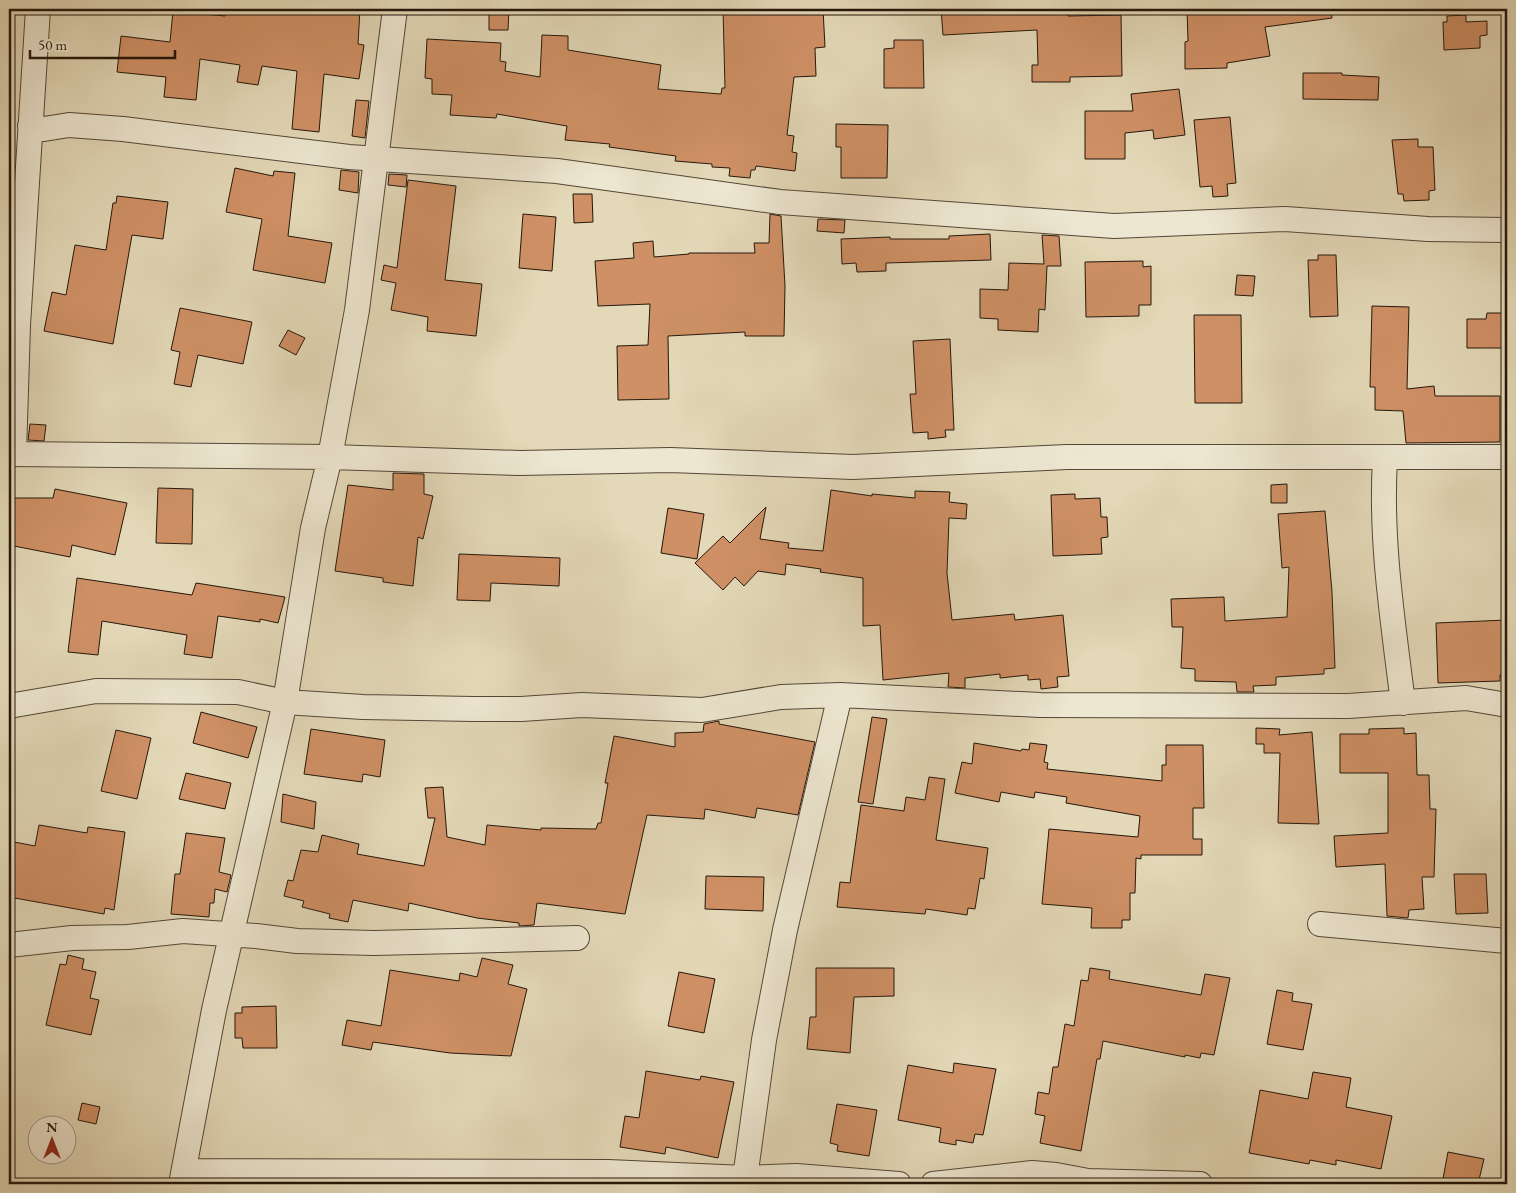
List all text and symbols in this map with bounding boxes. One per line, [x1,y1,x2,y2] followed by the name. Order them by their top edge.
[30,28,175,60] scale bar
[38,35,67,54] text: 50 m
[28,1116,78,1166] north arrow
[46,1118,58,1136] text: N

